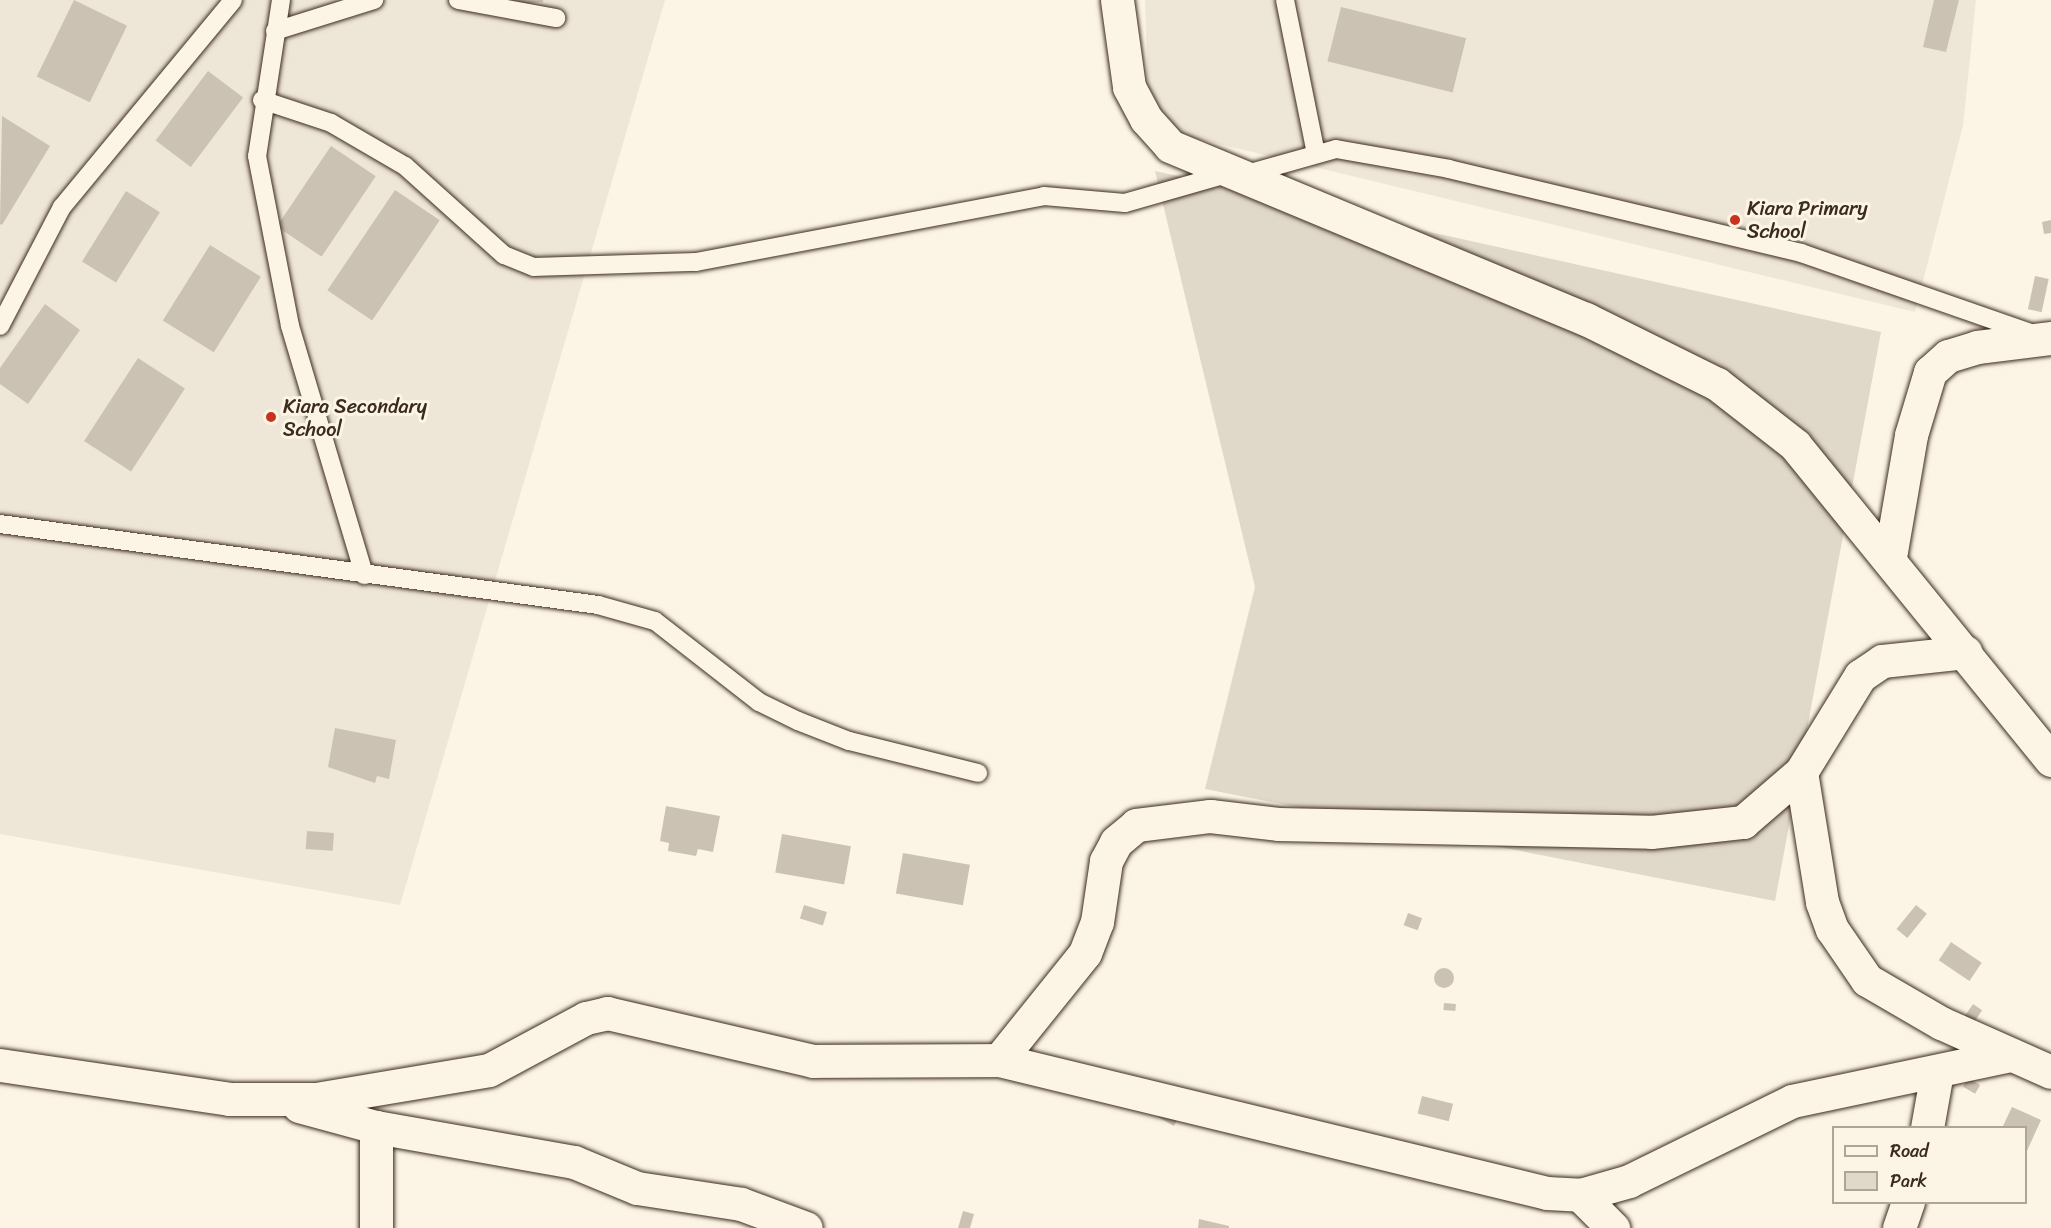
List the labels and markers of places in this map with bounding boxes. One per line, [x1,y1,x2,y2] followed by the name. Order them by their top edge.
[1747,196,1868,243] place label: Kiara Primary School
[1728,213,1742,227] marker: Kiara Primary School
[283,394,427,441] place label: Kiara Secondary School
[264,410,278,424] marker: Kiara Secondary School

